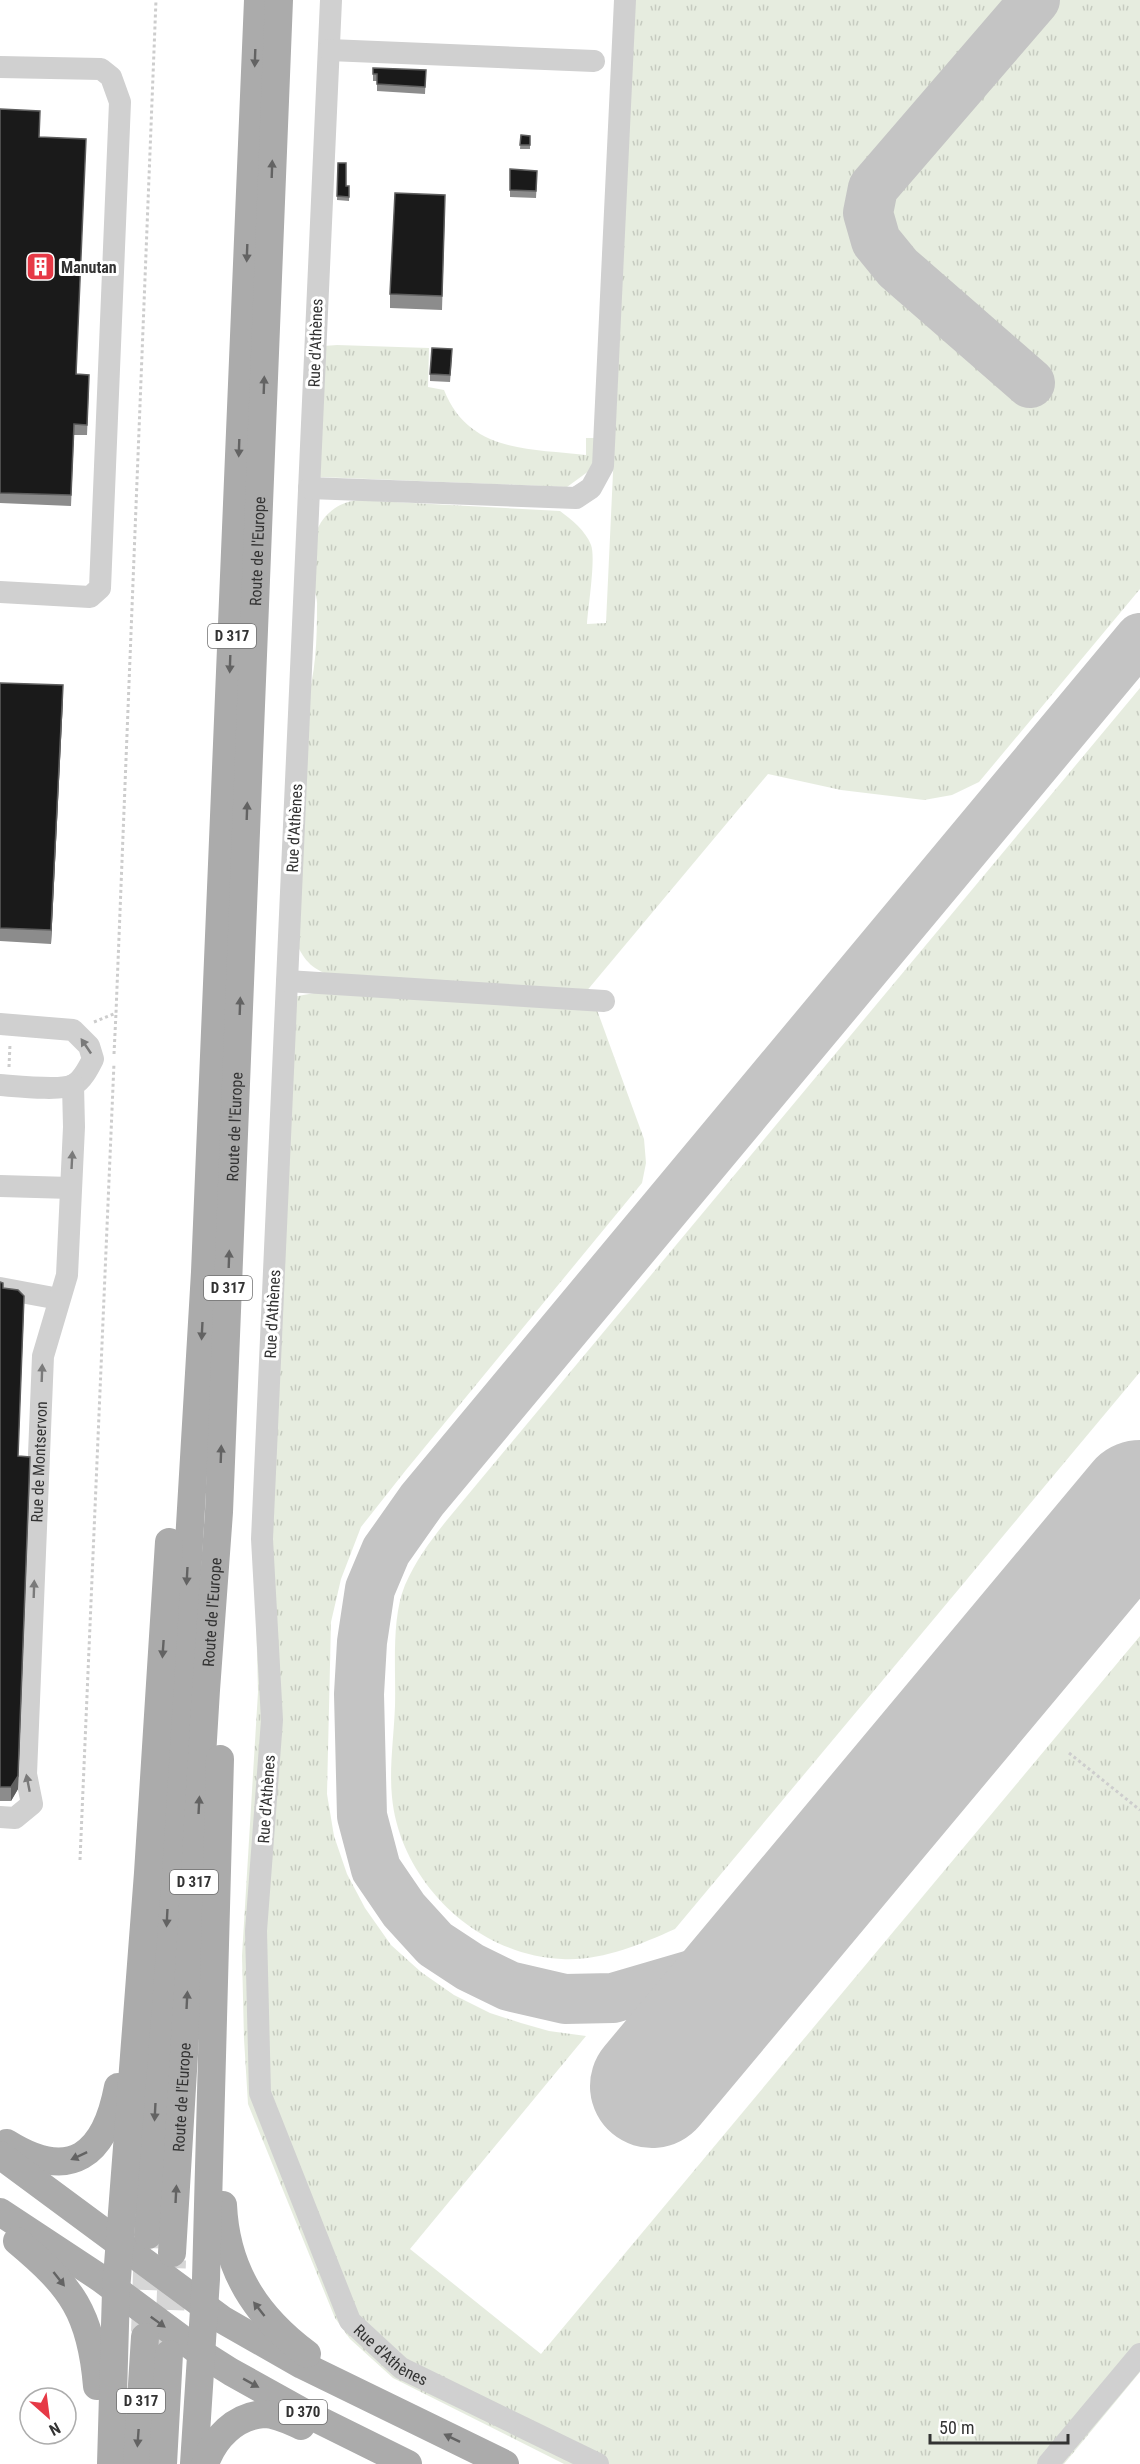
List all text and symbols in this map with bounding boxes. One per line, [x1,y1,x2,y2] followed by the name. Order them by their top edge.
[251,49,260,68] one-way arrow
[268,160,277,179] one-way arrow
[243,244,252,263] one-way arrow
[24,251,56,283] building icon: Manutan
[61,258,117,277] place label: Manutan
[304,298,327,388] street label: Rue d'Athènes
[259,376,269,395] one-way arrow
[235,439,244,458] one-way arrow
[246,496,269,606] street label: Route de l'Europe
[208,624,256,648] road number: D 317
[226,654,235,673] one-way arrow
[283,783,306,873] street label: Rue d'Athènes
[243,801,252,820] one-way arrow
[235,996,245,1015] one-way arrow
[80,1039,92,1055] one-way arrow
[223,1072,246,1182] street label: Route de l'Europe
[67,1151,76,1170] one-way arrow
[225,1250,234,1269] one-way arrow
[261,1269,284,1359] street label: Rue d'Athènes
[204,1276,252,1300] road number: D 317
[197,1321,206,1340] one-way arrow
[38,1363,47,1382] one-way arrow
[27,1401,51,1523] street label: Rue de Montservon
[217,1444,226,1463] one-way arrow
[199,1557,226,1668] street label: Route de l'Europe
[183,1567,192,1586] one-way arrow
[29,1579,38,1598] one-way arrow
[158,1640,167,1659] one-way arrow
[254,1754,279,1844] street label: Rue d'Athènes
[23,1774,32,1793] one-way arrow
[194,1795,203,1814] one-way arrow
[170,1870,218,1894] road number: D 317
[162,1908,171,1927] one-way arrow
[183,1990,192,2009] one-way arrow
[169,2042,195,2153] street label: Route de l'Europe
[151,2103,160,2122] one-way arrow
[71,2151,88,2160] one-way arrow
[171,2185,181,2204] one-way arrow
[52,2271,65,2287] one-way arrow
[254,2301,266,2316] one-way arrow
[151,2315,166,2327] one-way arrow
[350,2320,431,2389] street label: Rue d'Athènes
[243,2378,260,2388] one-way arrow
[18,2386,78,2446] north arrow
[117,2389,165,2413] road number: D 317
[279,2400,327,2424] road number: D 370
[930,2407,1068,2445] scale bar
[939,2417,974,2438] text: 50 m
[46,2418,64,2439] text: N
[134,2428,143,2447] one-way arrow
[444,2433,461,2443] one-way arrow

